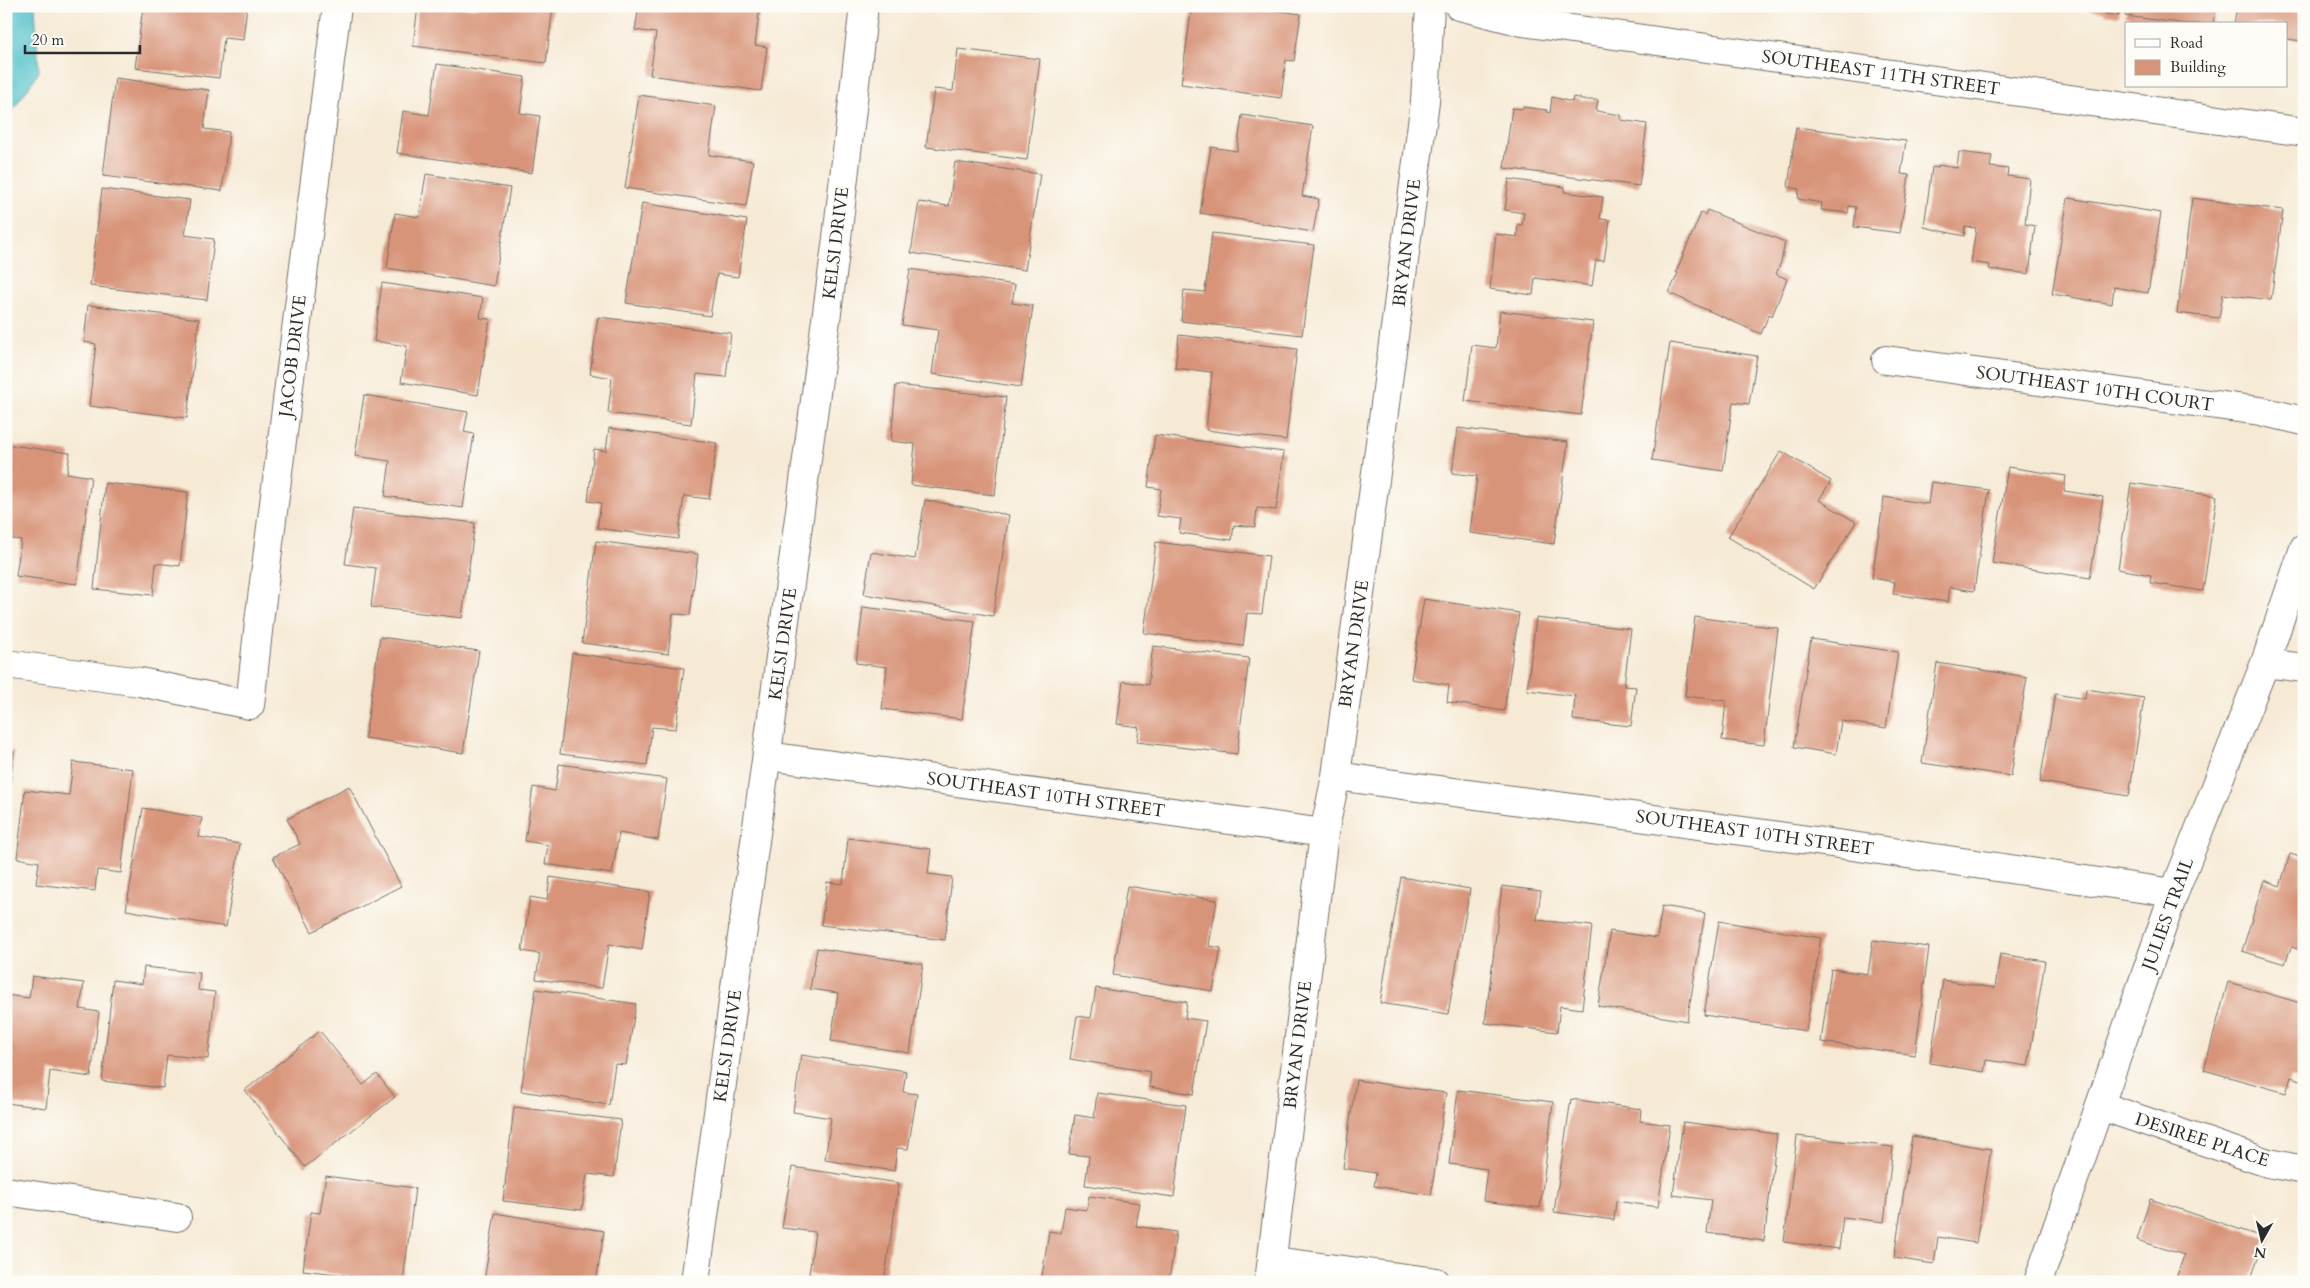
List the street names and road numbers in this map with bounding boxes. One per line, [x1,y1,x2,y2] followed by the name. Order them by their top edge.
[1760,44,2002,102] street label: SOUTHEAST 11TH STREET
[1387,178,1427,308] street label: BRYAN DRIVE
[817,185,855,301] street label: KELSI DRIVE
[273,293,313,421] street label: JACOB DRIVE
[1975,360,2215,418] street label: SOUTHEAST 10TH COURT
[1333,579,1375,709] street label: BRYAN DRIVE
[763,586,803,702] street label: KELSI DRIVE
[925,766,1167,824] street label: SOUTHEAST 10TH STREET
[1634,804,1876,862] street label: SOUTHEAST 10TH STREET
[2135,854,2200,977] street label: JULIES TRAIL
[1278,980,1318,1110] street label: BRYAN DRIVE
[708,988,748,1104] street label: KELSI DRIVE
[2132,1107,2272,1173] street label: DESIREE PLACE

